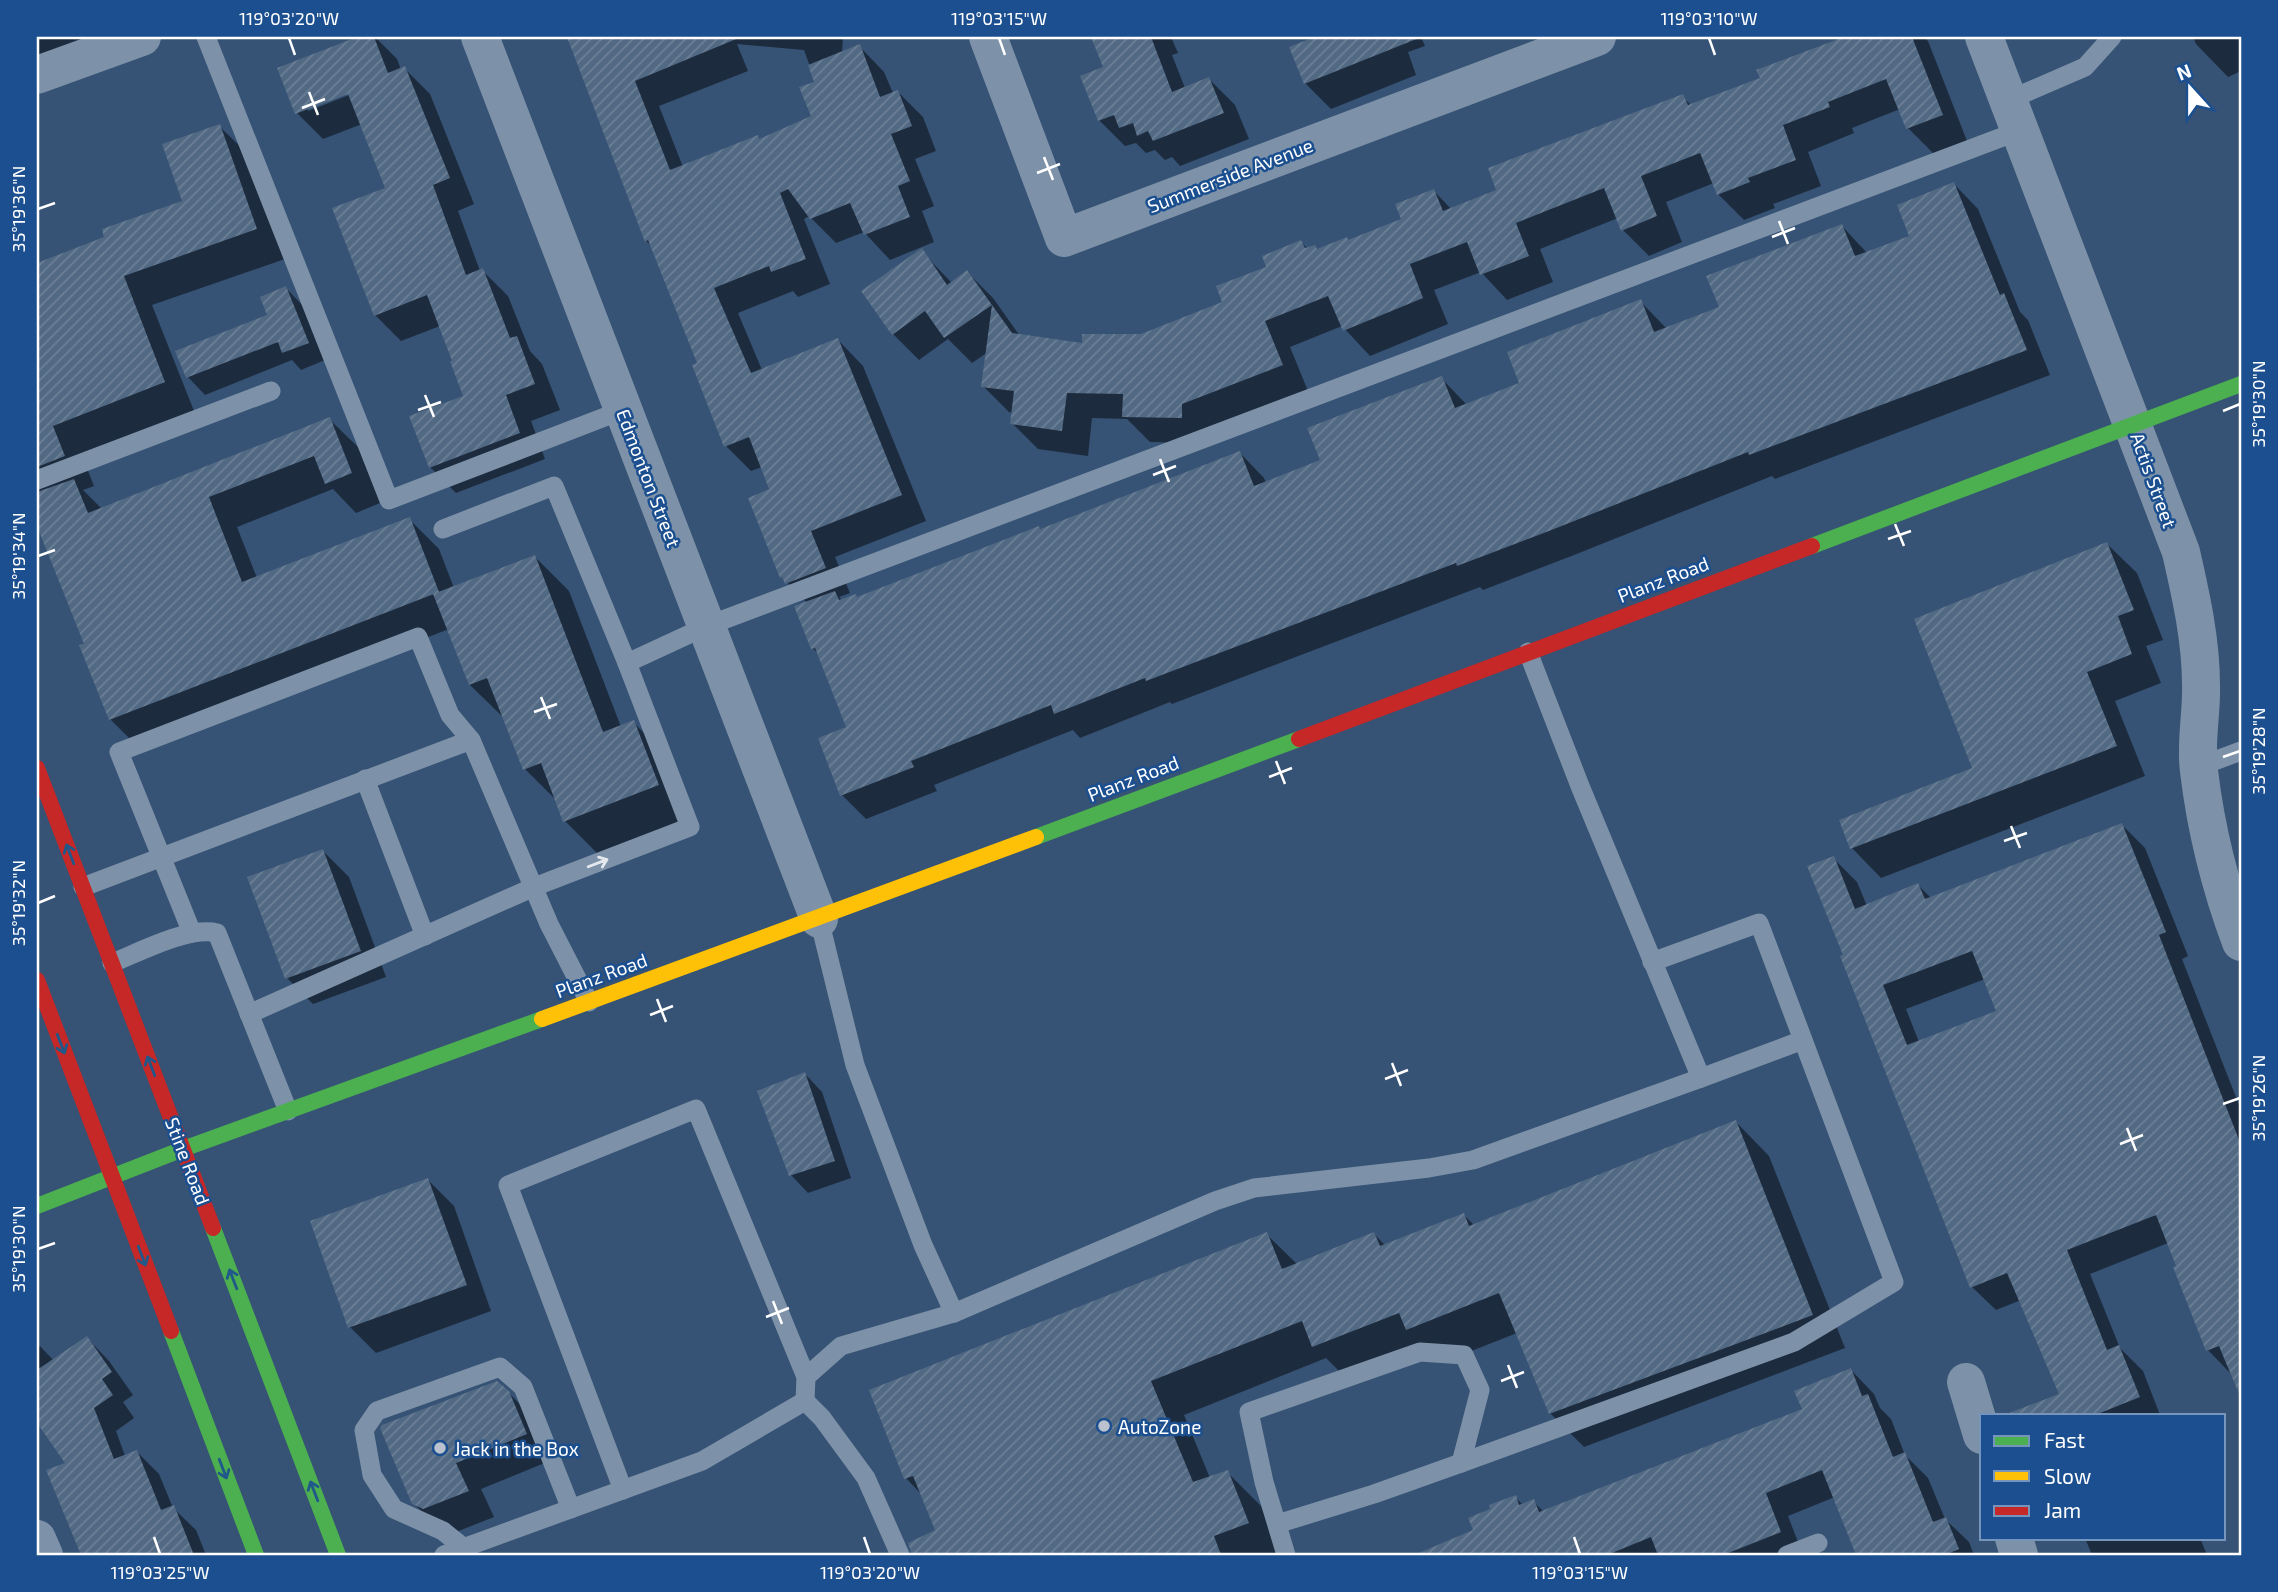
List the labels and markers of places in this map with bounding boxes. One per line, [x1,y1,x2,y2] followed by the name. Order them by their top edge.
[1118,1415,1201,1438] place label: AutoZone
[1096,1418,1112,1434] marker: AutoZone
[454,1437,579,1460] place label: Jack in the Box
[432,1440,448,1456] marker: Jack in the Box

